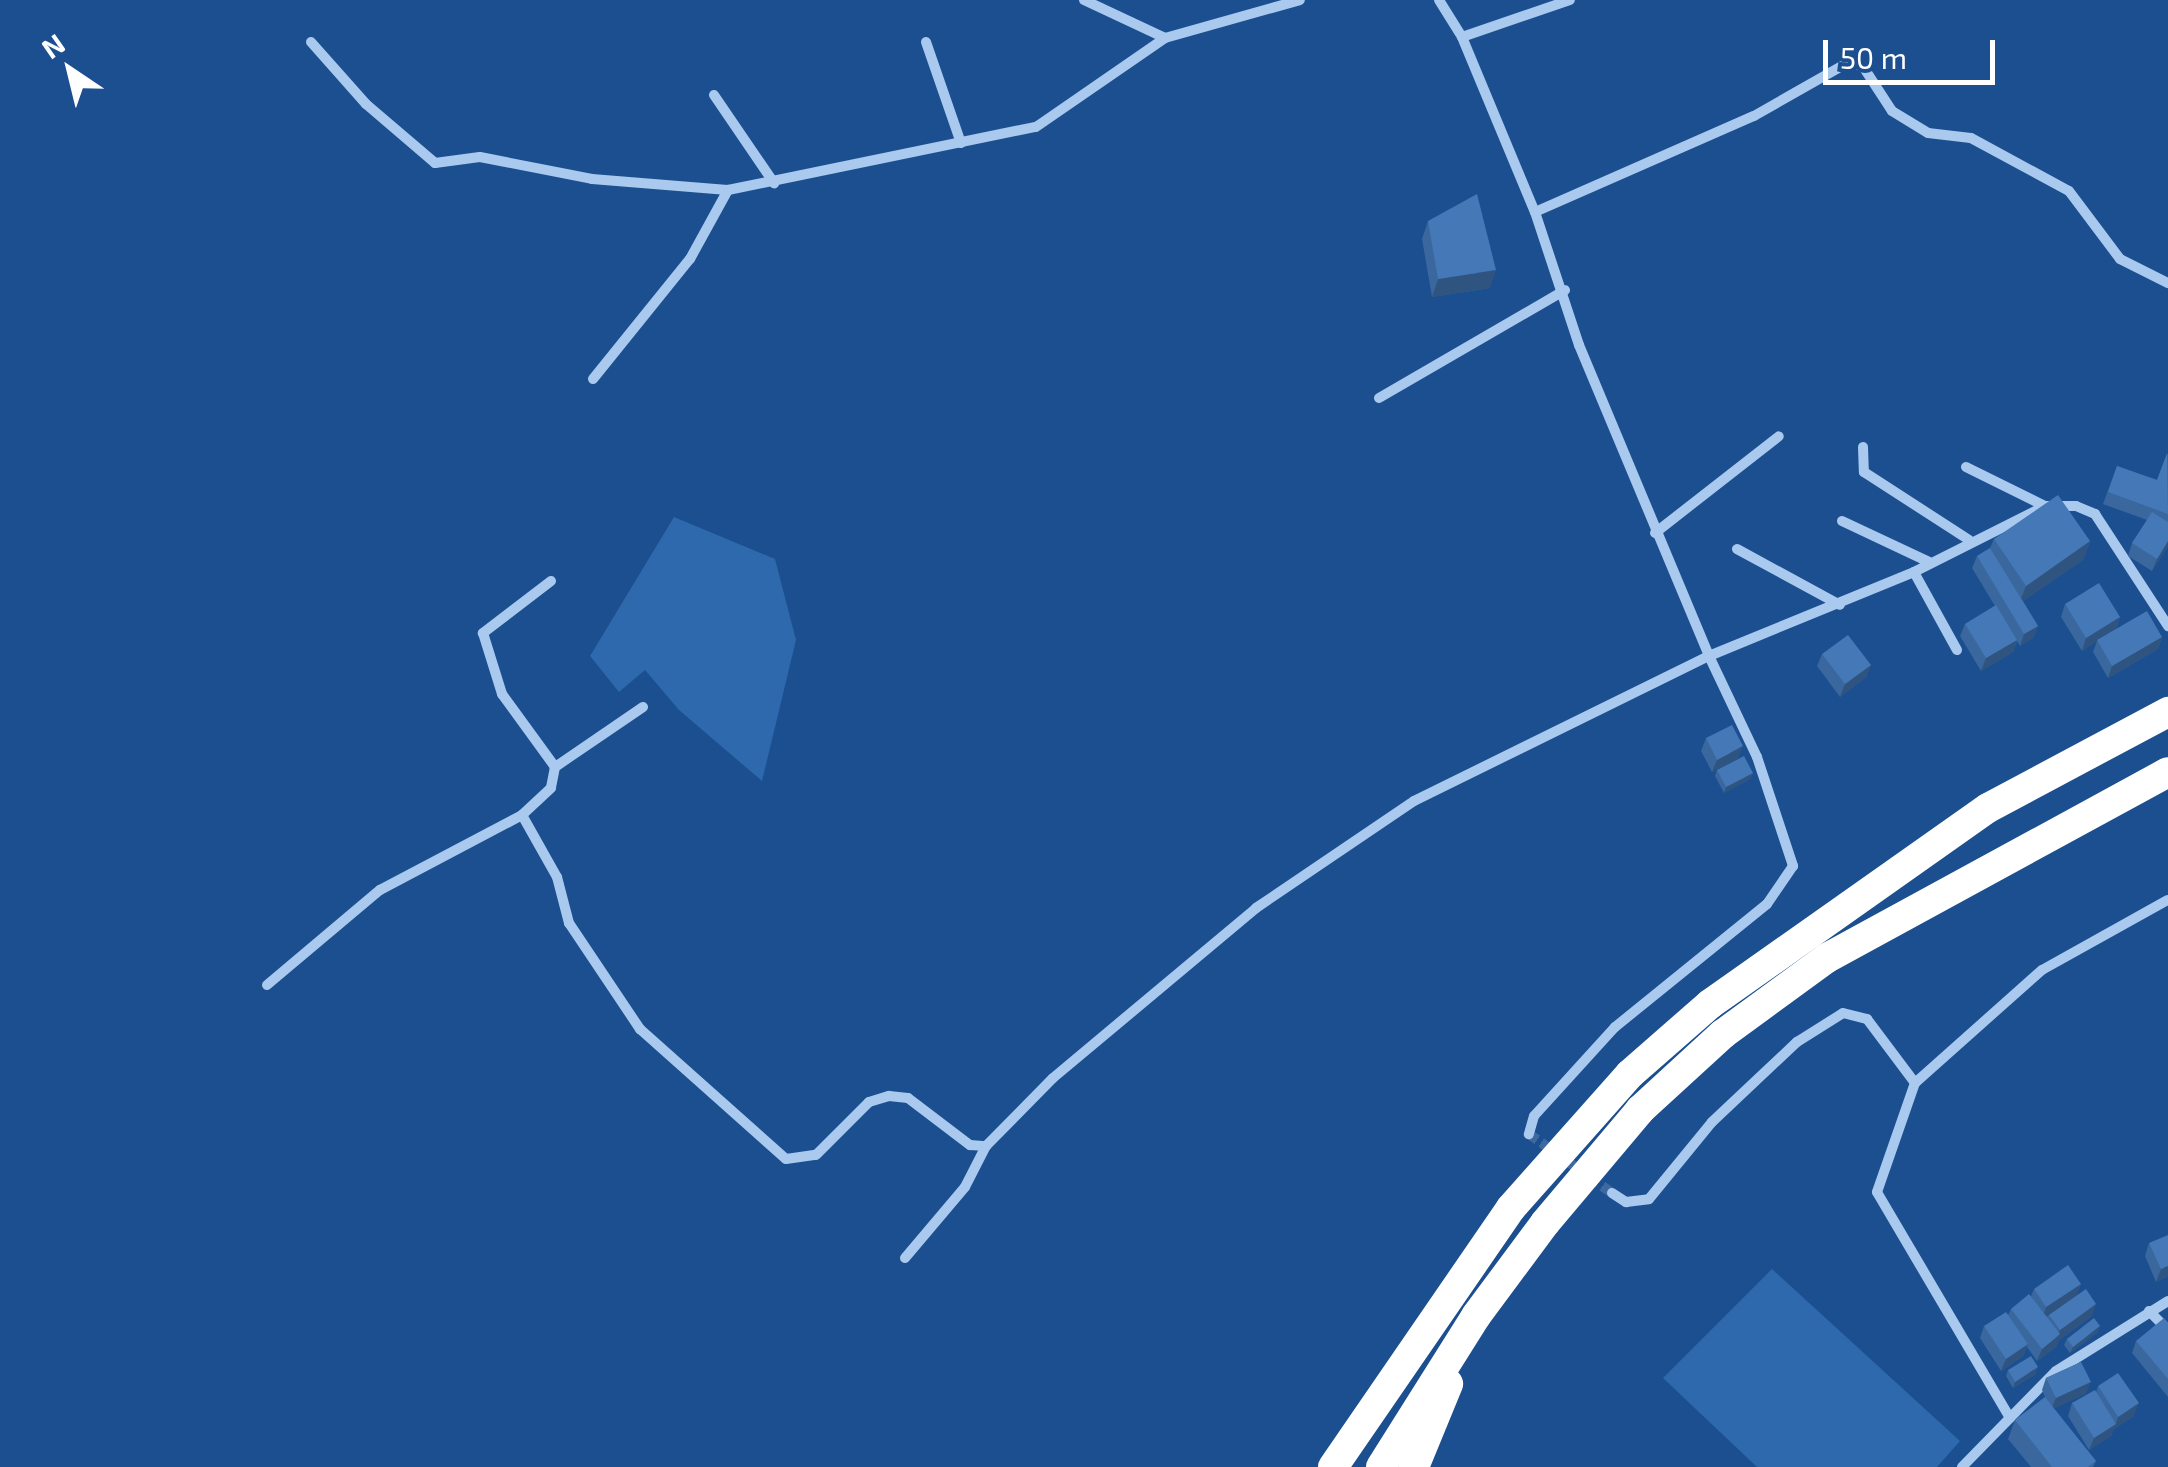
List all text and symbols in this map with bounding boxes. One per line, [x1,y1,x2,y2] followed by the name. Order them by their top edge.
[20,20,120,120] north arrow
[1828,20,2000,82] scale bar
[35,26,71,65] text: N
[1840,39,1907,75] text: 50 m

